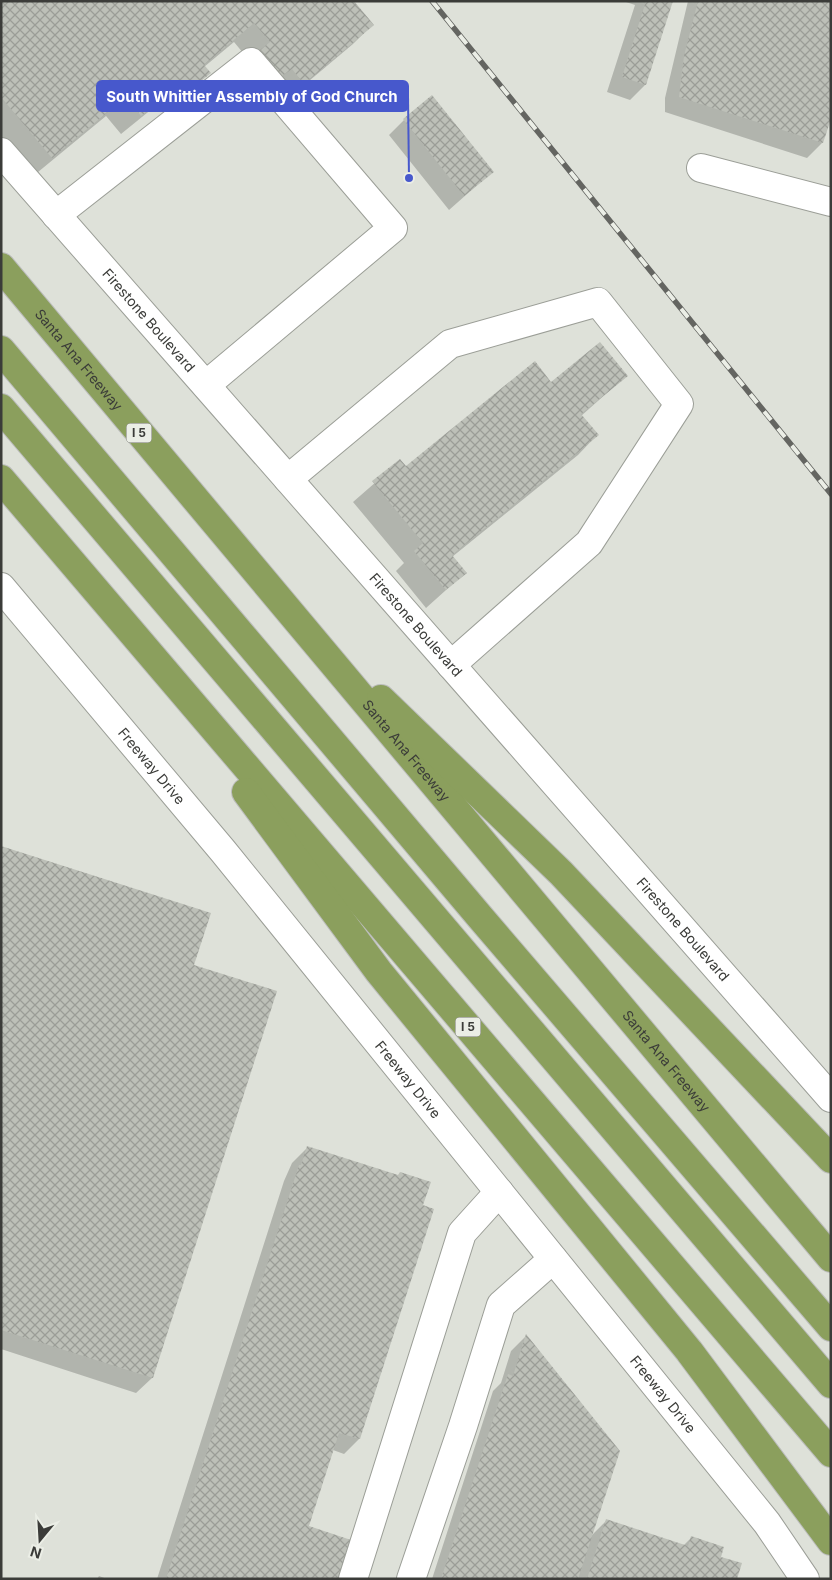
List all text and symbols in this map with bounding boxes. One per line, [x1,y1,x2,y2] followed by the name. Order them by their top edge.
[97,81,408,111] callout: South Whittier Assembly of God Church
[106,87,398,106] text: South Whittier Assembly of God Church
[99,265,199,375] street label: Firestone Boulevard
[32,305,127,414] street label: Santa Ana Freeway
[126,423,152,442] road number: I 5
[366,569,466,680] street label: Firestone Boulevard
[359,696,454,805] street label: Santa Ana Freeway
[115,724,189,807] street label: Freeway Drive
[633,874,733,984] street label: Firestone Boulevard
[619,1007,714,1115] street label: Santa Ana Freeway
[456,1018,480,1036] road number: I 5
[372,1037,445,1121] street label: Freeway Drive
[627,1352,700,1436] street label: Freeway Drive
[15,1515,65,1565] north arrow
[28,1543,44,1563] text: N

